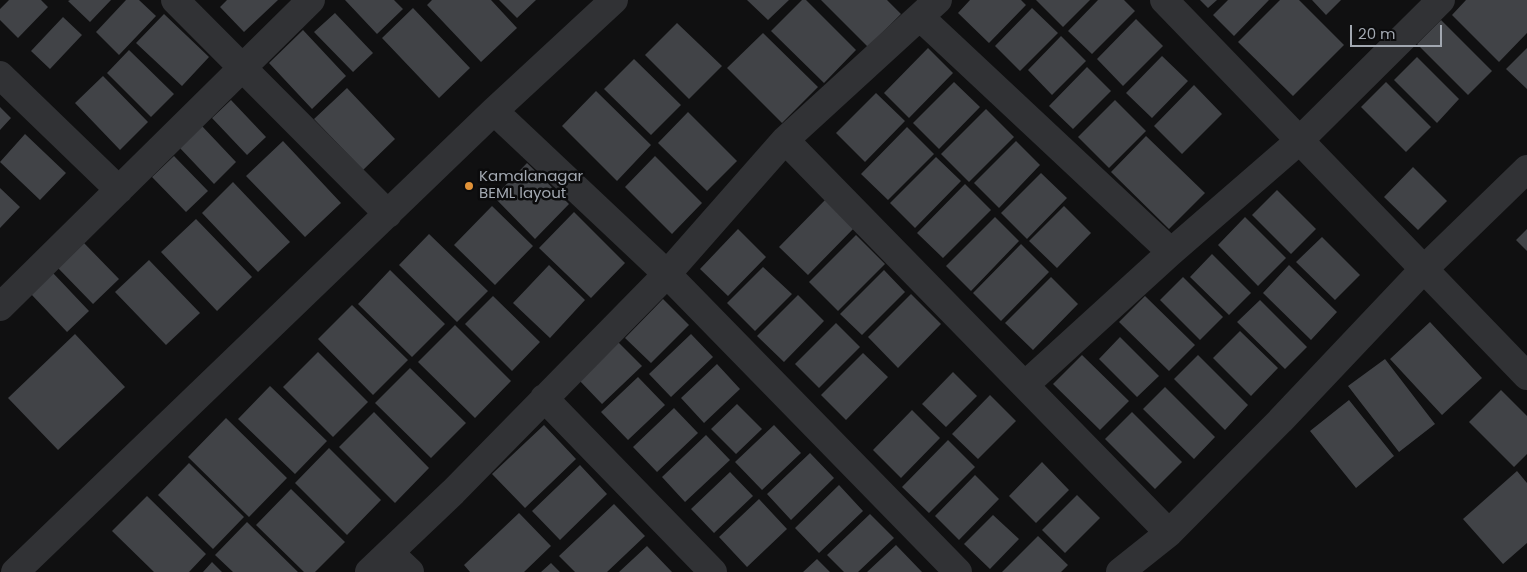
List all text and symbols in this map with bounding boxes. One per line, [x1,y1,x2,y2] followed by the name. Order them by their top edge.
[1352,15,1444,47] scale bar
[1358,23,1396,44] text: 20 m
[479,168,583,203] place label: Kamalanagar BEML layout
[463,180,475,192] marker: Kamalanagar BEML layout

